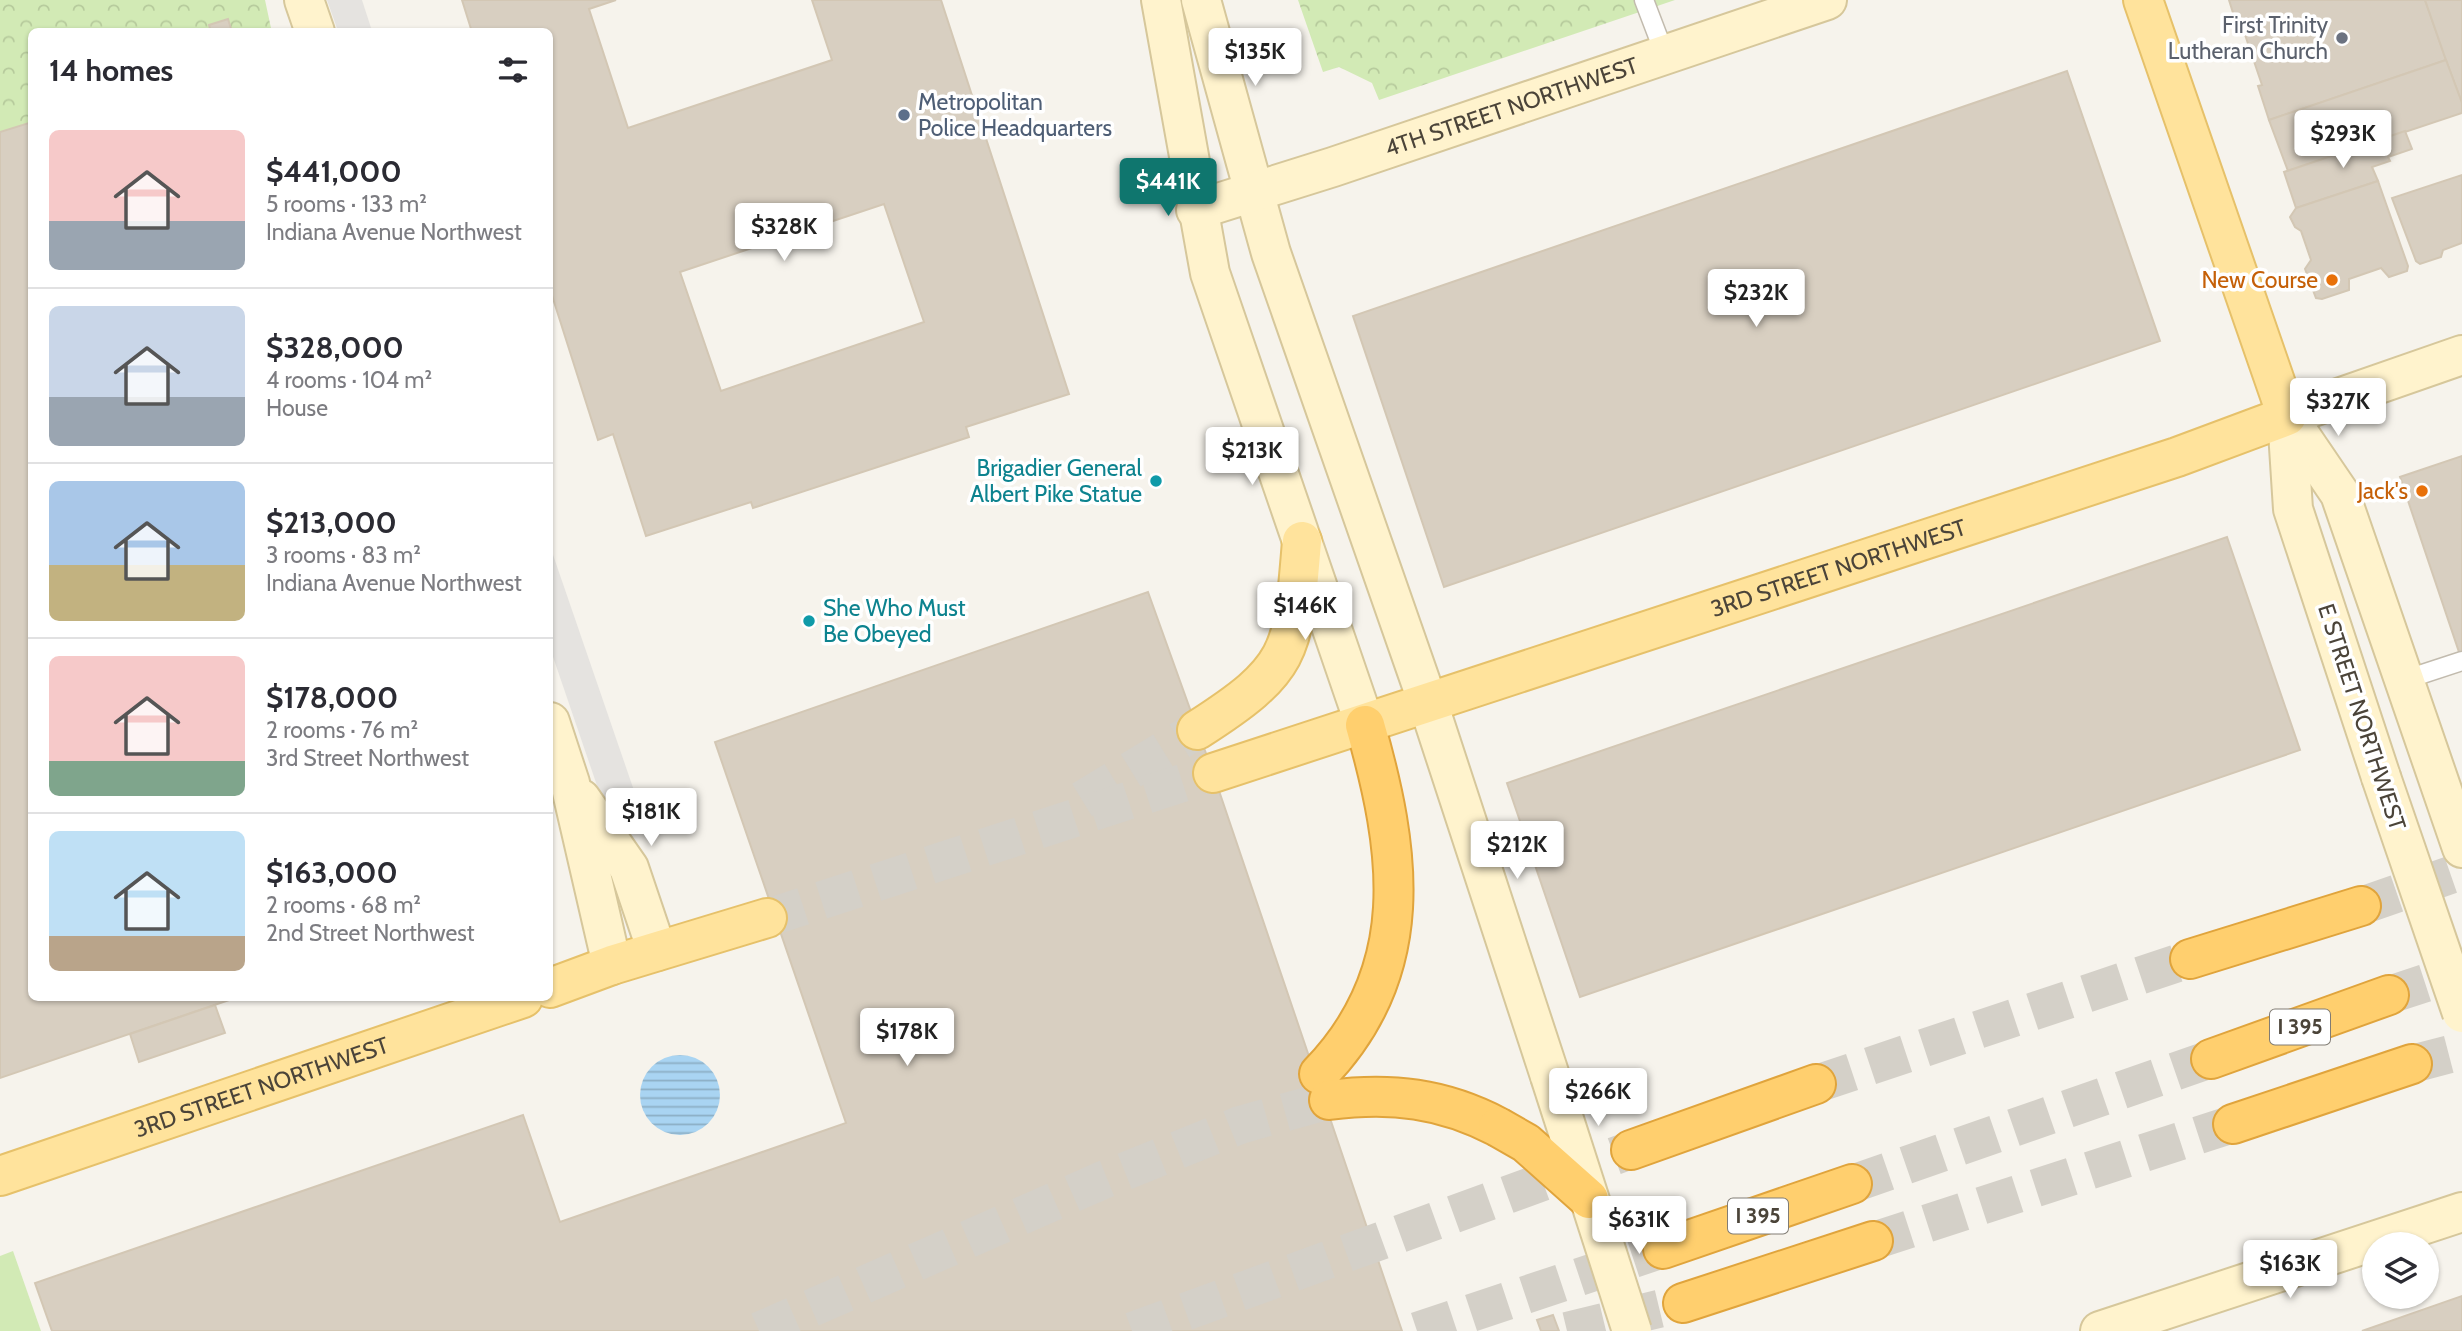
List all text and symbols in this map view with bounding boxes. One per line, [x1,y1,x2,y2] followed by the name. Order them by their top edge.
[2168,11,2328,65] place label: First Trinity Lutheran Church
[1206,28,1304,88] pin: $135K
[2334,30,2350,46] marker: First Trinity Lutheran Church
[1225,37,1286,65] text: $135K
[494,51,532,89] icon: filters
[1381,51,1642,162] street label: 4TH STREET NORTHWEST
[49,52,173,89] text: 14 homes
[918,88,1112,142] place label: Metropolitan Police Headquarters
[896,107,912,123] marker: Metropolitan Police Headquarters
[2294,110,2392,170] pin: $293K
[2310,119,2376,147] text: $293K
[266,153,402,190] text: $441,000
[105,158,189,242] icon: home
[1119,158,1217,218] pin: $441K
[1136,167,1200,195] text: $441K
[266,190,427,218] text: 5 rooms · 133 m²
[735,204,833,263] pin: $328K
[751,212,817,240] text: $328K
[266,218,522,246] text: Indiana Avenue Northwest
[2201,266,2318,294] place label: New Course
[1707,270,1805,329] pin: $232K
[2324,272,2340,288] marker: New Course
[1724,278,1788,306] text: $232K
[266,329,404,366] text: $328,000
[105,334,189,418] icon: home
[266,366,432,394] text: 4 rooms · 104 m²
[2289,378,2387,438] pin: $327K
[2306,387,2370,415] text: $327K
[266,394,328,422] text: House
[1203,428,1301,487] pin: $213K
[1222,436,1282,464] text: $213K
[970,454,1143,508] place label: Brigadier General Albert Pike Statue
[1148,473,1164,489] marker: Brigadier General Albert Pike Statue
[2356,477,2408,505] place label: Jack's
[2414,483,2430,499] marker: Jack's
[266,504,397,541] text: $213,000
[105,509,189,593] icon: home
[1707,513,1969,623] street label: 3RD STREET NORTHWEST
[266,541,421,569] text: 3 rooms · 83 m²
[266,569,522,597] text: Indiana Avenue Northwest
[1256,582,1354,642] pin: $146K
[1273,591,1337,619] text: $146K
[823,594,966,648] place label: She Who Must Be Obeyed
[2312,600,2412,834] street label: E STREET NORTHWEST
[801,613,817,629] marker: She Who Must Be Obeyed
[266,679,398,716] text: $178,000
[105,684,189,768] icon: home
[266,716,418,744] text: 2 rooms · 76 m²
[266,744,469,772] text: 3rd Street Northwest
[602,788,700,848] pin: $181K
[622,797,680,825] text: $181K
[1468,822,1566,881] pin: $212K
[1487,830,1547,858] text: $212K
[266,854,398,891] text: $163,000
[105,859,189,943] icon: home
[266,891,421,919] text: 2 rooms · 68 m²
[266,919,475,947] text: 2nd Street Northwest
[858,1009,956,1068] pin: $178K
[2270,1010,2330,1044] road number: I 395
[876,1017,938,1045] text: $178K
[130,1031,392,1143] street label: 3RD STREET NORTHWEST
[1549,1068,1647,1128] pin: $266K
[1565,1077,1631,1105] text: $266K
[1590,1196,1688,1256] pin: $631K
[1728,1198,1788,1234] road number: I 395
[1608,1205,1670,1233] text: $631K
[2362,1232,2439,1309] map controls
[2362,1232,2439,1309] button: layers
[2241,1240,2339,1300] pin: $163K
[2259,1249,2321,1277] text: $163K

